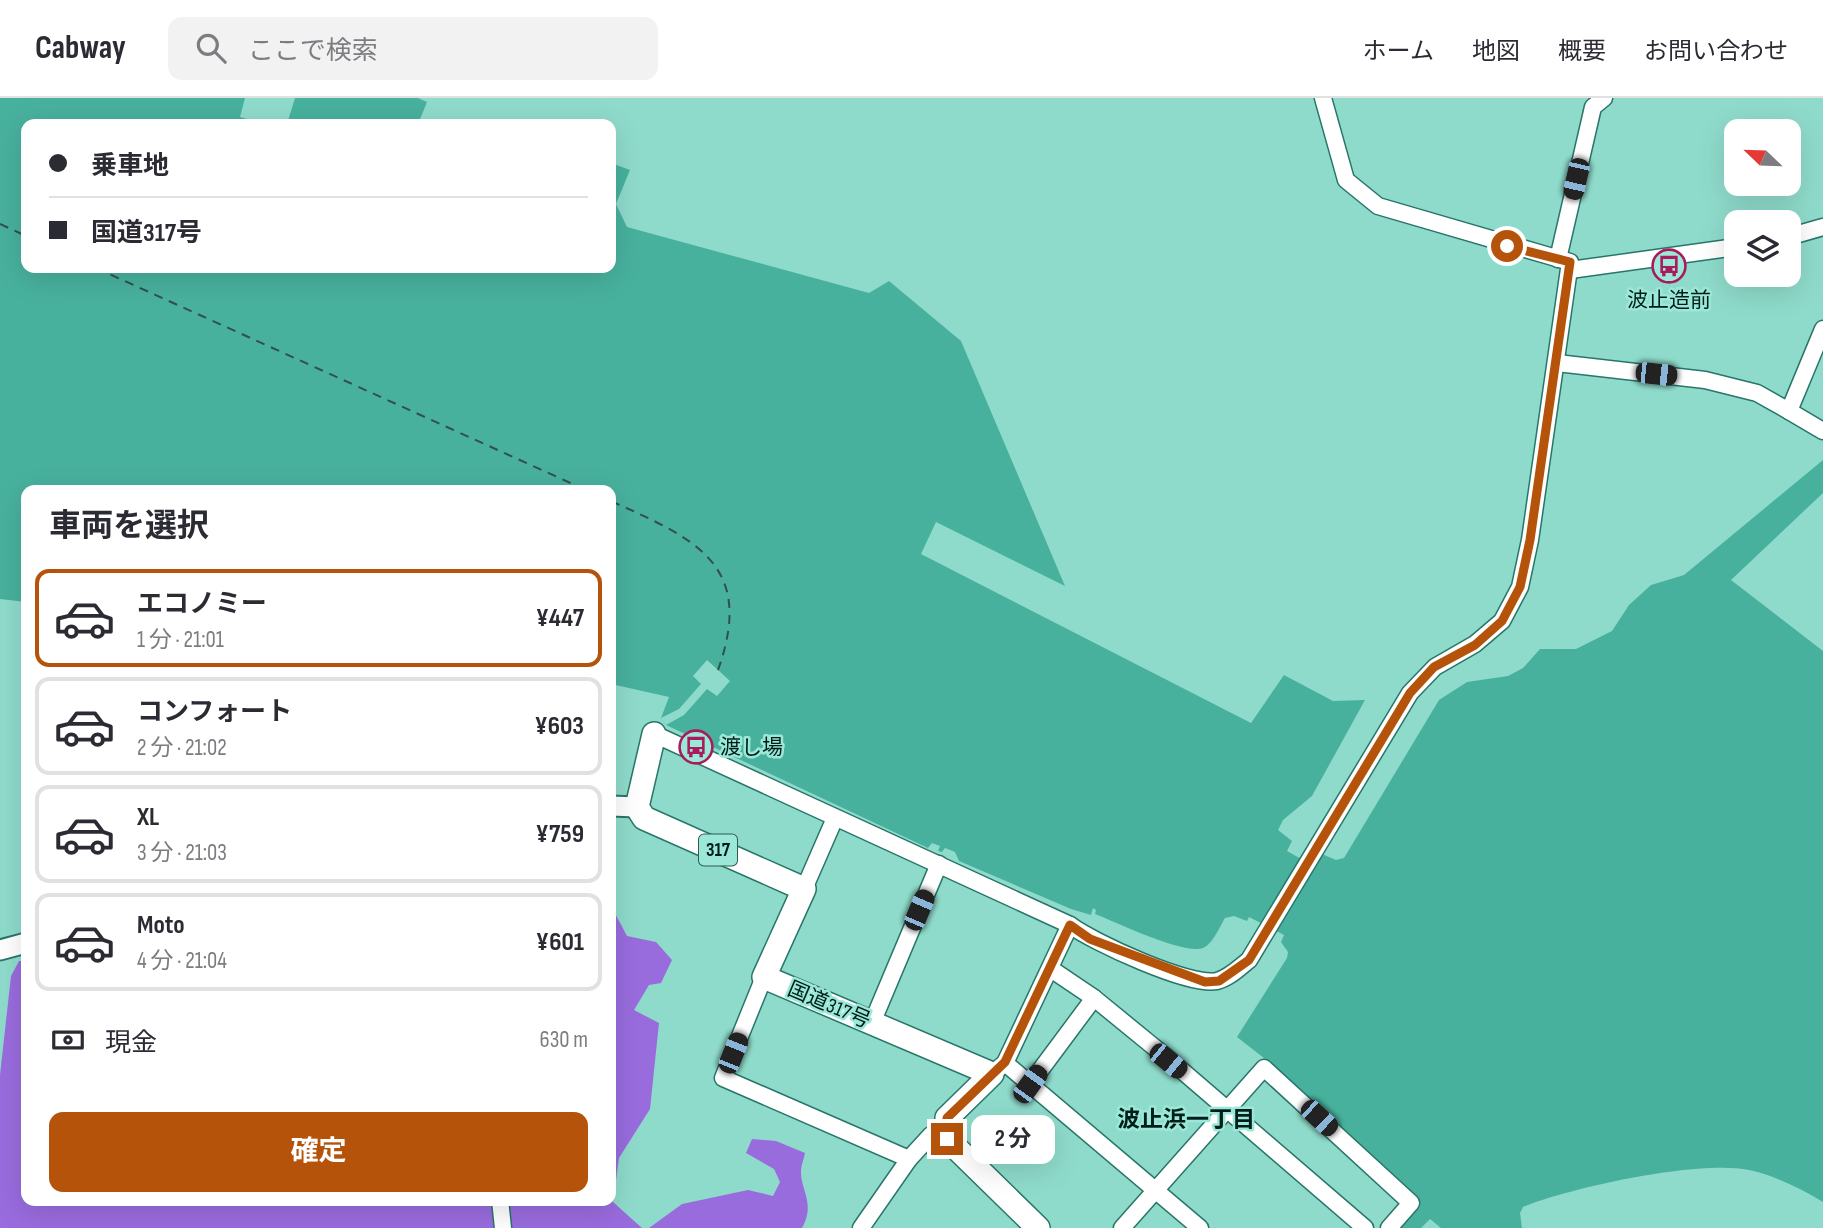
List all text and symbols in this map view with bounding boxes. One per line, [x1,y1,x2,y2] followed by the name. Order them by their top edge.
[168,17,658,80] search box
[35,28,126,68] text: Cabway
[192,29,230,67] icon: search
[248,36,378,67] text: ここで検索
[1363,37,1434,66] text: ホーム
[1472,37,1520,66] text: 地図
[1558,37,1606,66] text: 概要
[1644,37,1788,66] text: お問い合わせ
[1724,119,1801,196] north arrow
[1724,119,1801,287] map controls
[91,151,169,182] text: 乗車地
[1562,156,1591,202] car
[1724,210,1801,287] button: layers
[91,218,202,249] text: 国道317号
[1491,230,1523,262] route start
[1650,247,1688,285] bus stop icon: 波止造前
[1627,288,1711,313] place label: 波止造前
[1635,361,1678,387] car
[49,507,209,546] text: 車両を選択
[53,587,116,650] icon: car
[137,589,267,620] text: エコノミー
[536,603,584,634] text: ¥447
[137,626,224,654] text: 1 分 · 21:01
[53,695,116,758] icon: car
[137,697,292,728] text: コンフォート
[534,711,584,742] text: ¥603
[677,728,715,766] bus stop icon: 渡し場
[137,734,227,762] text: 2 分 · 21:02
[720,735,783,760] place label: 渡し場
[137,802,159,833] text: XL
[53,803,116,866] icon: car
[535,819,584,850] text: ¥759
[699,834,737,866] road number: 317
[137,839,227,867] text: 3 分 · 21:03
[902,887,937,933] car
[137,910,185,941] text: Moto
[53,911,116,974] icon: car
[536,927,584,958] text: ¥601
[137,947,227,975] text: 4 分 · 21:04
[784,976,874,1034] street label: 国道317号
[49,1021,87,1059] icon: cash
[540,1026,588,1054] text: 630 m
[105,1028,157,1059] text: 現金
[716,1030,751,1076] car
[1146,1040,1191,1082] car
[1010,1061,1051,1107] car
[1297,1096,1342,1140] car
[1117,1106,1255,1134] district label: 波止浜一丁目
[49,1112,588,1192] button: 確定
[972,1114,1056,1164] callout: 2 分
[931,1123,963,1155] route end
[995,1125,1031,1153] text: 2 分

